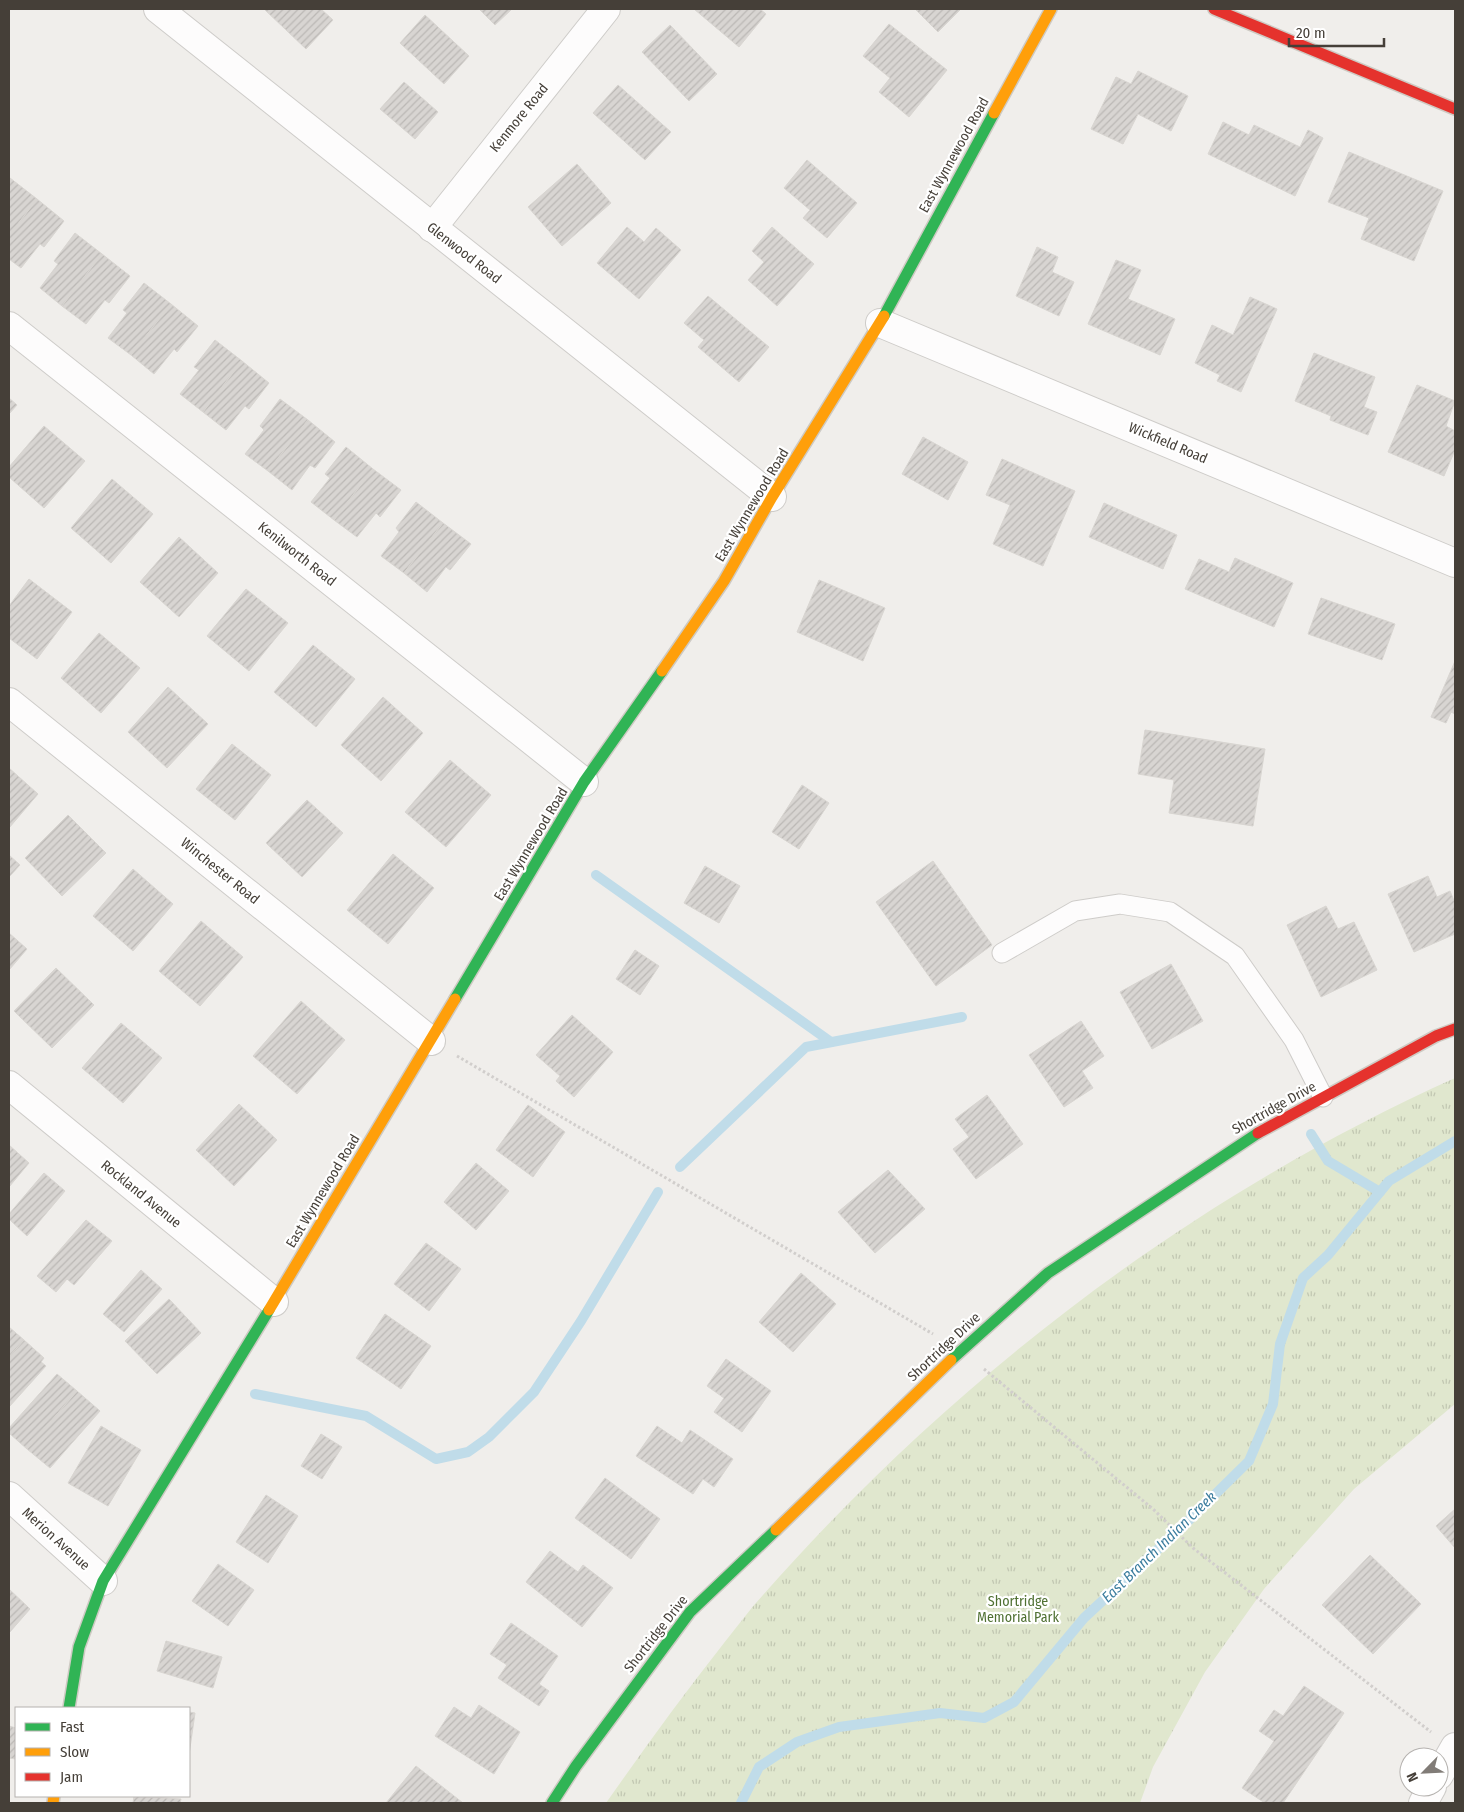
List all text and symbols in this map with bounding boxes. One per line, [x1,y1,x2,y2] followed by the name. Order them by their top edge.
[1289,15,1384,47] scale bar
[1296,24,1326,42] text: 20 m
[486,80,552,156] street label: Kenmore Road
[915,94,993,216] street label: East Wynnewood Road
[423,219,505,287] street label: Glenwood Road
[1126,419,1210,467] street label: Wickfield Road
[711,445,793,565] street label: East Wynnewood Road
[255,518,339,590] street label: Kenilworth Road
[490,784,572,904] street label: East Wynnewood Road
[177,834,263,908] street label: Winchester Road
[1229,1078,1319,1138] street label: Shortridge Drive
[282,1131,364,1251] street label: East Wynnewood Road
[98,1157,185,1232] street label: Rockland Avenue
[904,1309,984,1385] street label: Shortridge Drive
[1098,1487,1220,1606] water label: East Branch Indian Creek
[19,1504,93,1574] street label: Merion Avenue
[621,1592,691,1676] street label: Shortridge Drive
[977,1593,1059,1626] park label: Shortridge Memorial Park
[15,1707,190,1797] legend
[60,1718,84,1736] text: Fast
[60,1743,89,1761] text: Slow
[1399,1747,1449,1797] north arrow
[60,1768,83,1786] text: Jam
[1403,1770,1422,1784] text: N

